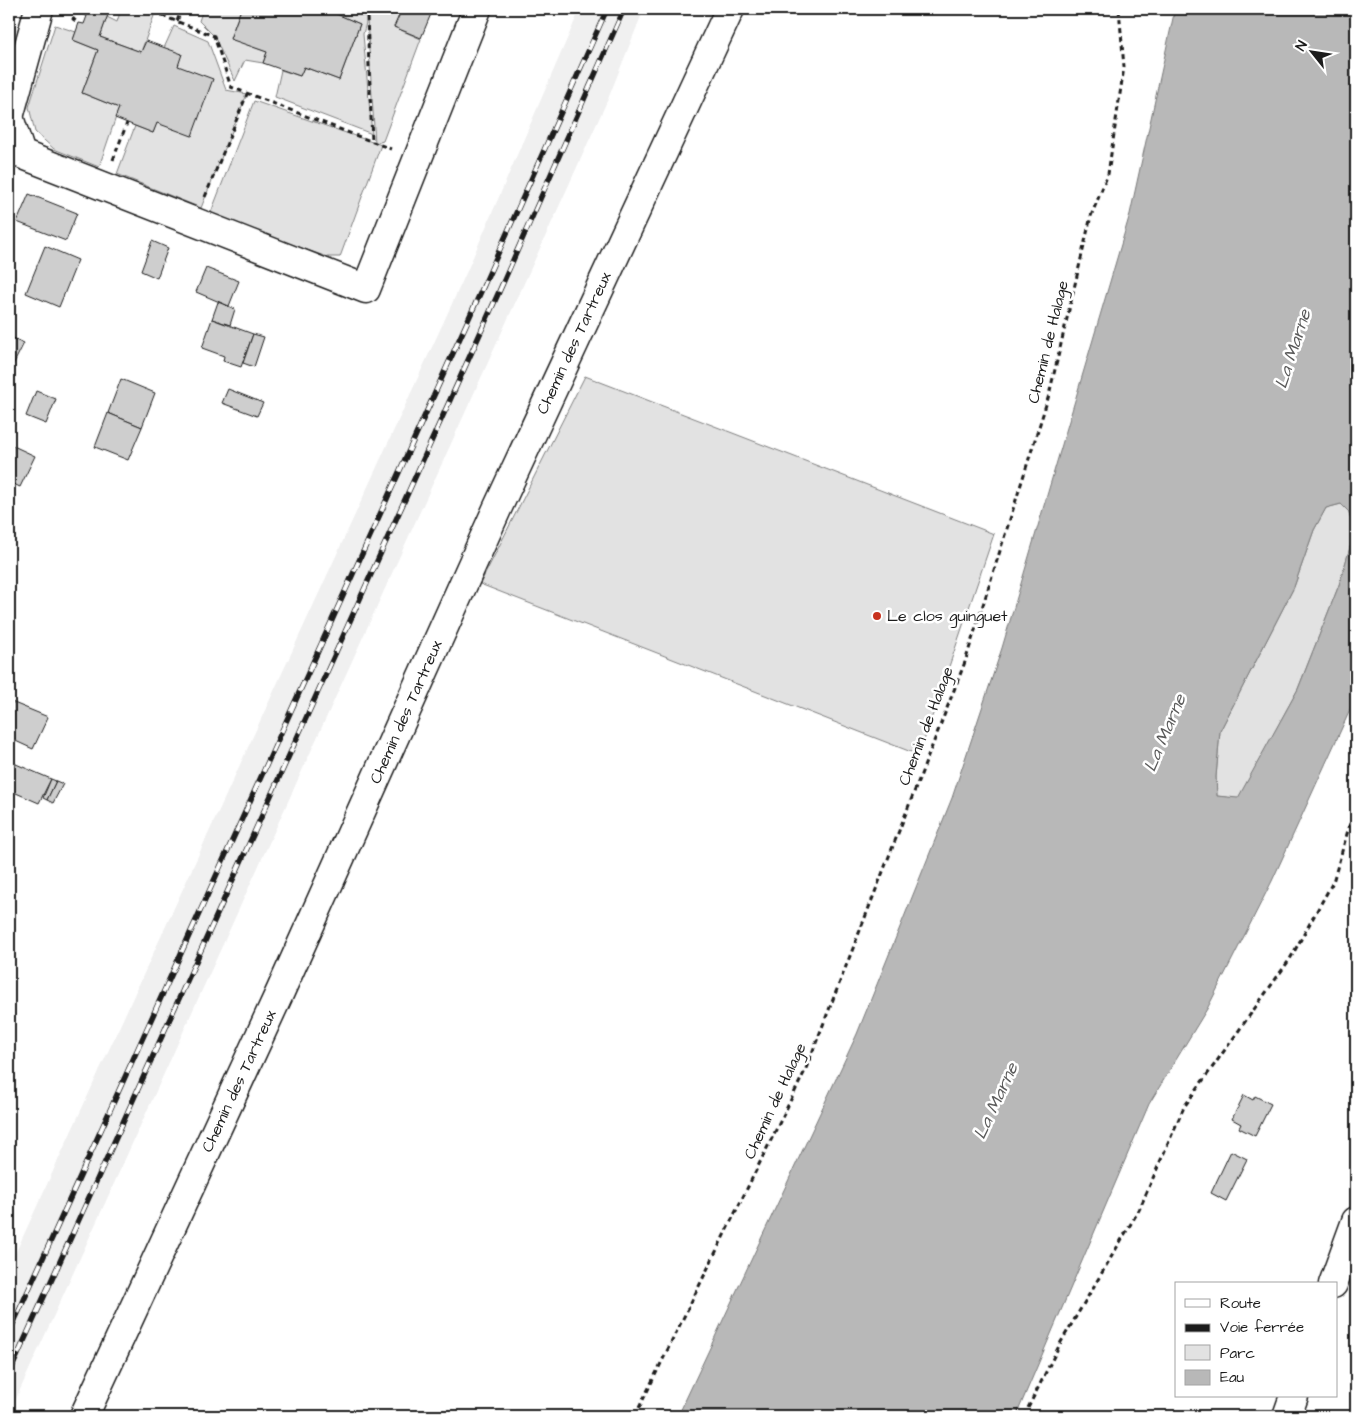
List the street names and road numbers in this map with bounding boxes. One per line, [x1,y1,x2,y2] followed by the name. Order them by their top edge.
[531,268,617,418] street label: Chemin des Tartreux
[1022,278,1075,406] street label: Chemin de Halage
[364,636,448,787] street label: Chemin des Tartreux
[893,663,960,789] street label: Chemin de Halage
[196,1006,282,1156] street label: Chemin des Tartreux
[738,1039,813,1163] street label: Chemin de Halage

